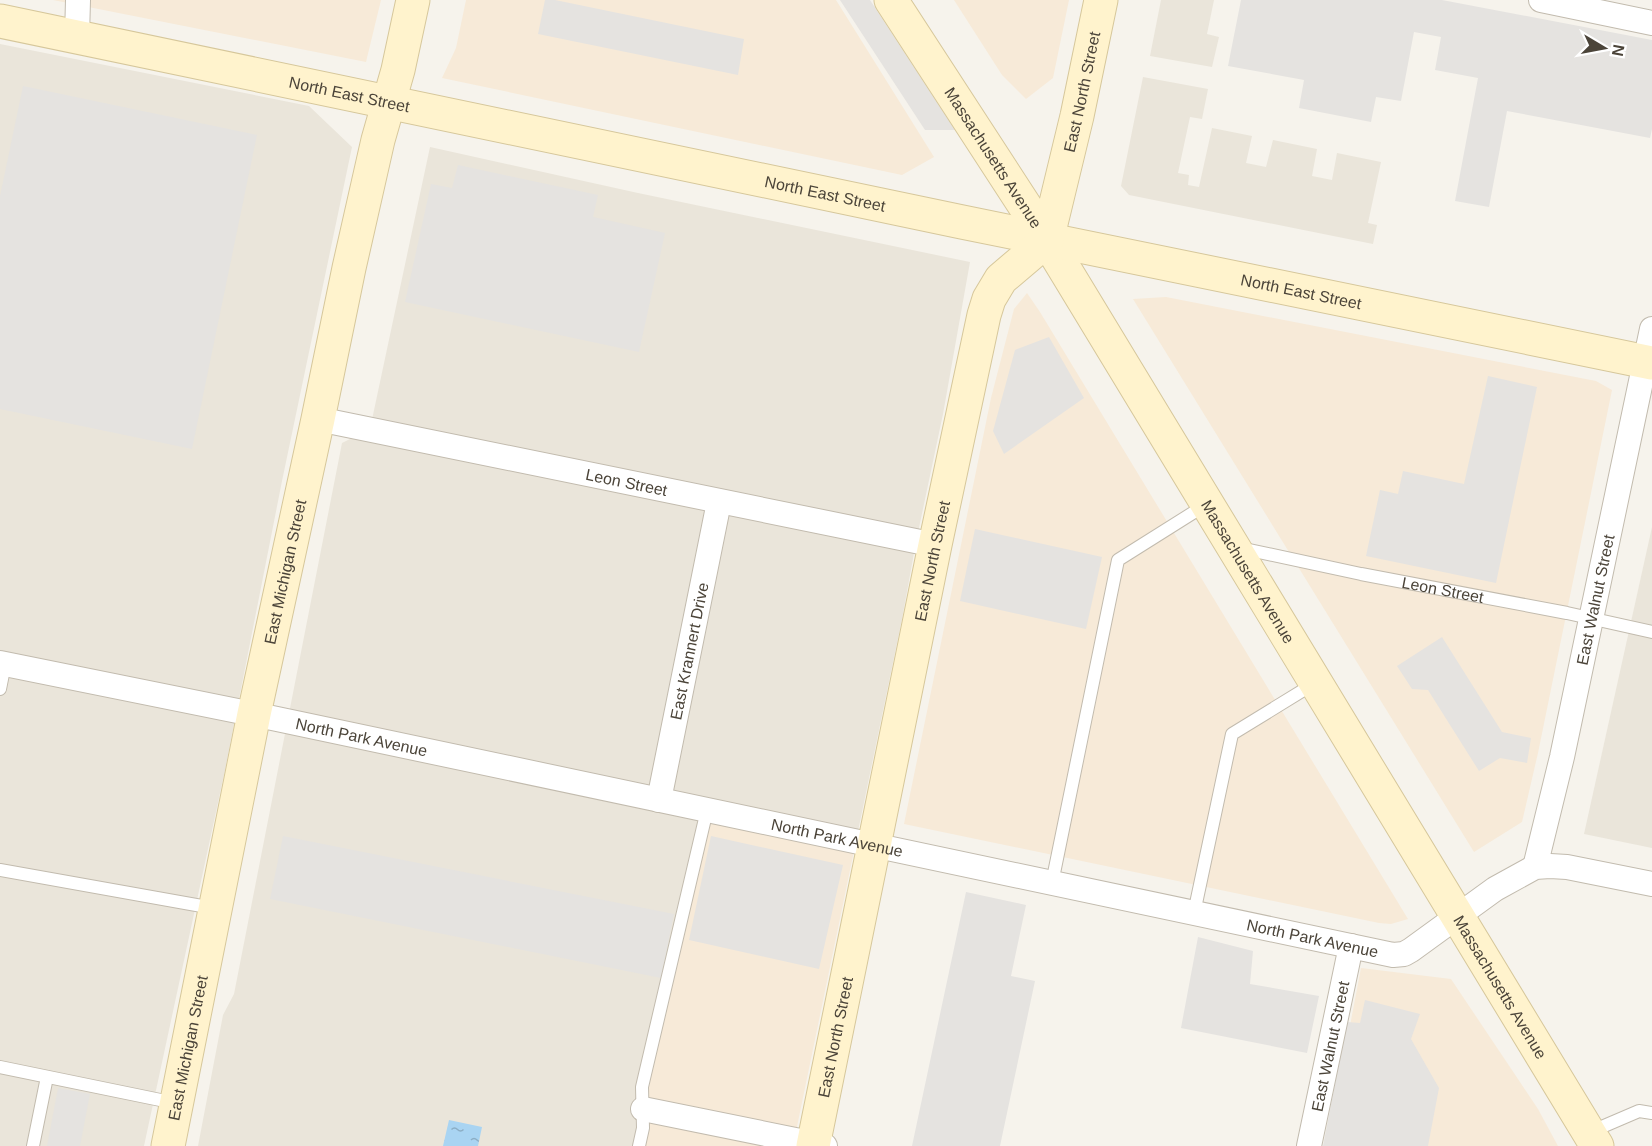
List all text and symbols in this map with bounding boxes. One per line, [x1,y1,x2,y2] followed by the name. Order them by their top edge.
[1574,18,1634,78] north arrow
[1060,30,1103,154] street label: East North Street
[1609,43,1628,58] text: N
[288,73,412,115] street label: North East Street
[942,84,1045,231] street label: Massachusetts Avenue
[763,173,888,214] street label: North East Street
[1239,271,1364,312] street label: North East Street
[584,465,669,499] street label: Leon Street
[261,497,309,646] street label: East Michigan Street
[1198,497,1298,646] street label: Massachusetts Avenue
[911,499,953,623] street label: East North Street
[1573,532,1617,666] street label: East Walnut Street
[1401,573,1486,606] street label: Leon Street
[667,581,711,721] street label: East Krannert Drive
[294,715,429,759] street label: North Park Avenue
[770,815,904,860] street label: North Park Avenue
[1451,912,1550,1062] street label: Massachusetts Avenue
[1245,916,1380,960] street label: North Park Avenue
[165,973,210,1122] street label: East Michigan Street
[815,975,856,1099] street label: East North Street
[1308,979,1352,1113] street label: East Walnut Street

